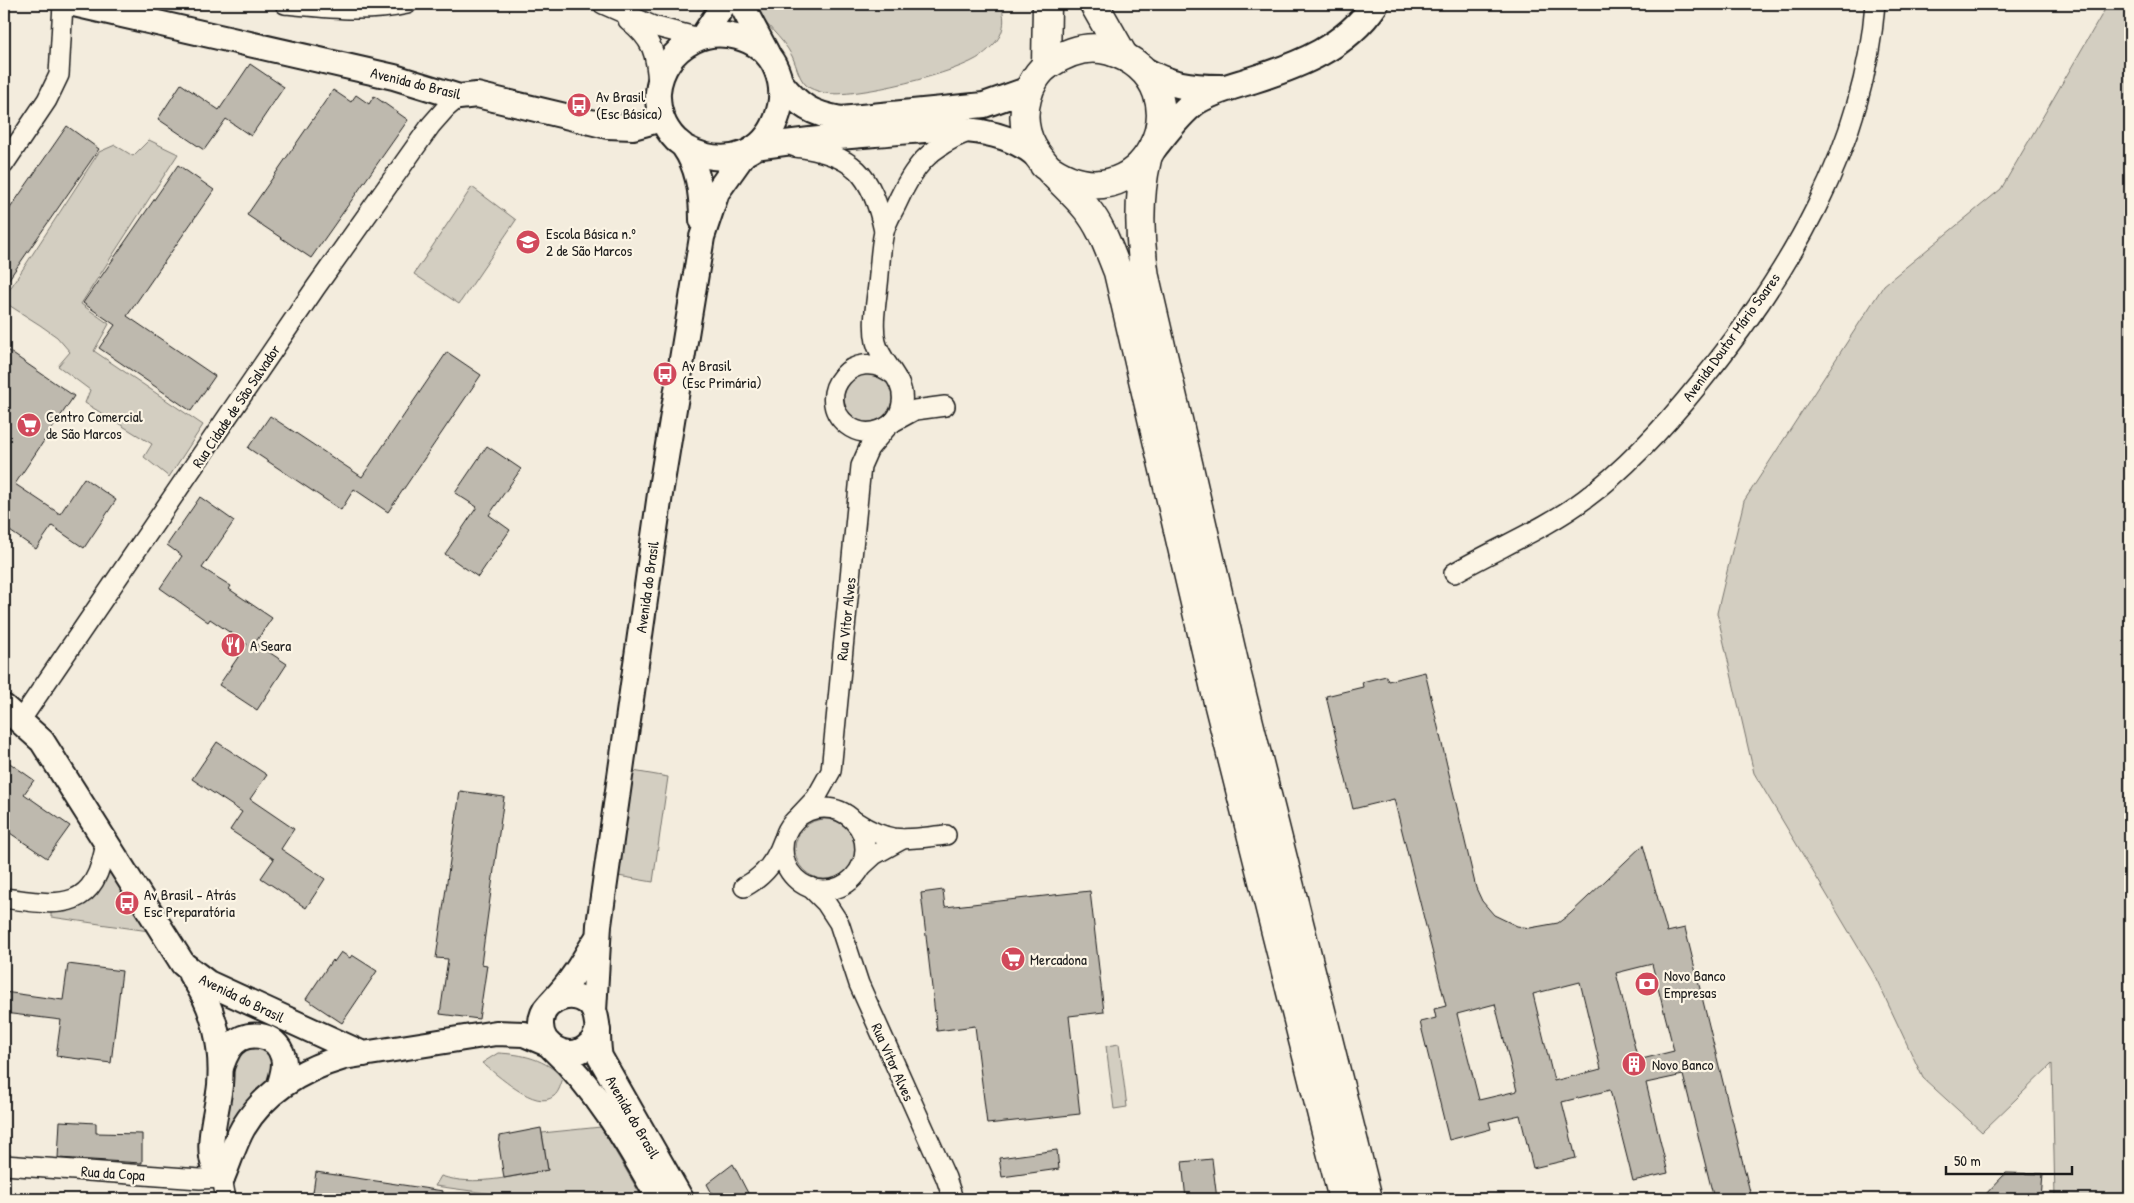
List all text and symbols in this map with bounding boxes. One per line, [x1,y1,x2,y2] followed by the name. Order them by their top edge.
[369,62,463,104] street label: Avenida do Brasil
[596,86,662,124] place label: Av Brasil (Esc Básica)
[566,92,592,118] bus stop icon: Av Brasil (Esc Básica)
[546,223,636,261] place label: Escola Básica n.º 2 de São Marcos
[515,229,541,255] school or university icon: Escola Básica n.º 2 de São Marcos
[1677,268,1785,405] street label: Avenida Doutor Mário Soares
[187,340,285,472] street label: Rua Cidade de São Salvador
[682,355,762,393] place label: Av Brasil (Esc Primária)
[652,361,678,387] bus stop icon: Av Brasil (Esc Primária)
[46,406,143,444] place label: Centro Comercial de São Marcos
[16,412,42,438] supermarket icon: Centro Comercial de São Marcos
[630,540,664,634] street label: Avenida do Brasil
[831,576,861,662] street label: Rua Vitor Alves
[220,632,246,658] restaurant icon: A Seara
[250,635,291,656] place label: A Seara
[144,884,236,922] place label: Av Brasil - Atrás Esc Preparatória
[114,890,140,916] bus stop icon: Av Brasil - Atrás Esc Preparatória
[1000,946,1026,972] supermarket icon: Mercadona
[1030,949,1087,970] place label: Mercadona
[1664,965,1726,1003] place label: Novo Banco Empresas
[196,968,288,1028] street label: Avenida do Brasil
[1634,971,1660,997] bank icon: Novo Banco Empresas
[866,1020,920,1105] street label: Rua Vitor Alves
[1621,1051,1647,1077] building icon: Novo Banco
[1652,1054,1714,1075] place label: Novo Banco
[601,1072,665,1162] street label: Avenida do Brasil
[1946,1143,2073,1175] scale bar
[1954,1150,1981,1171] text: 50 m
[80,1160,146,1186] street label: Rua da Copa

